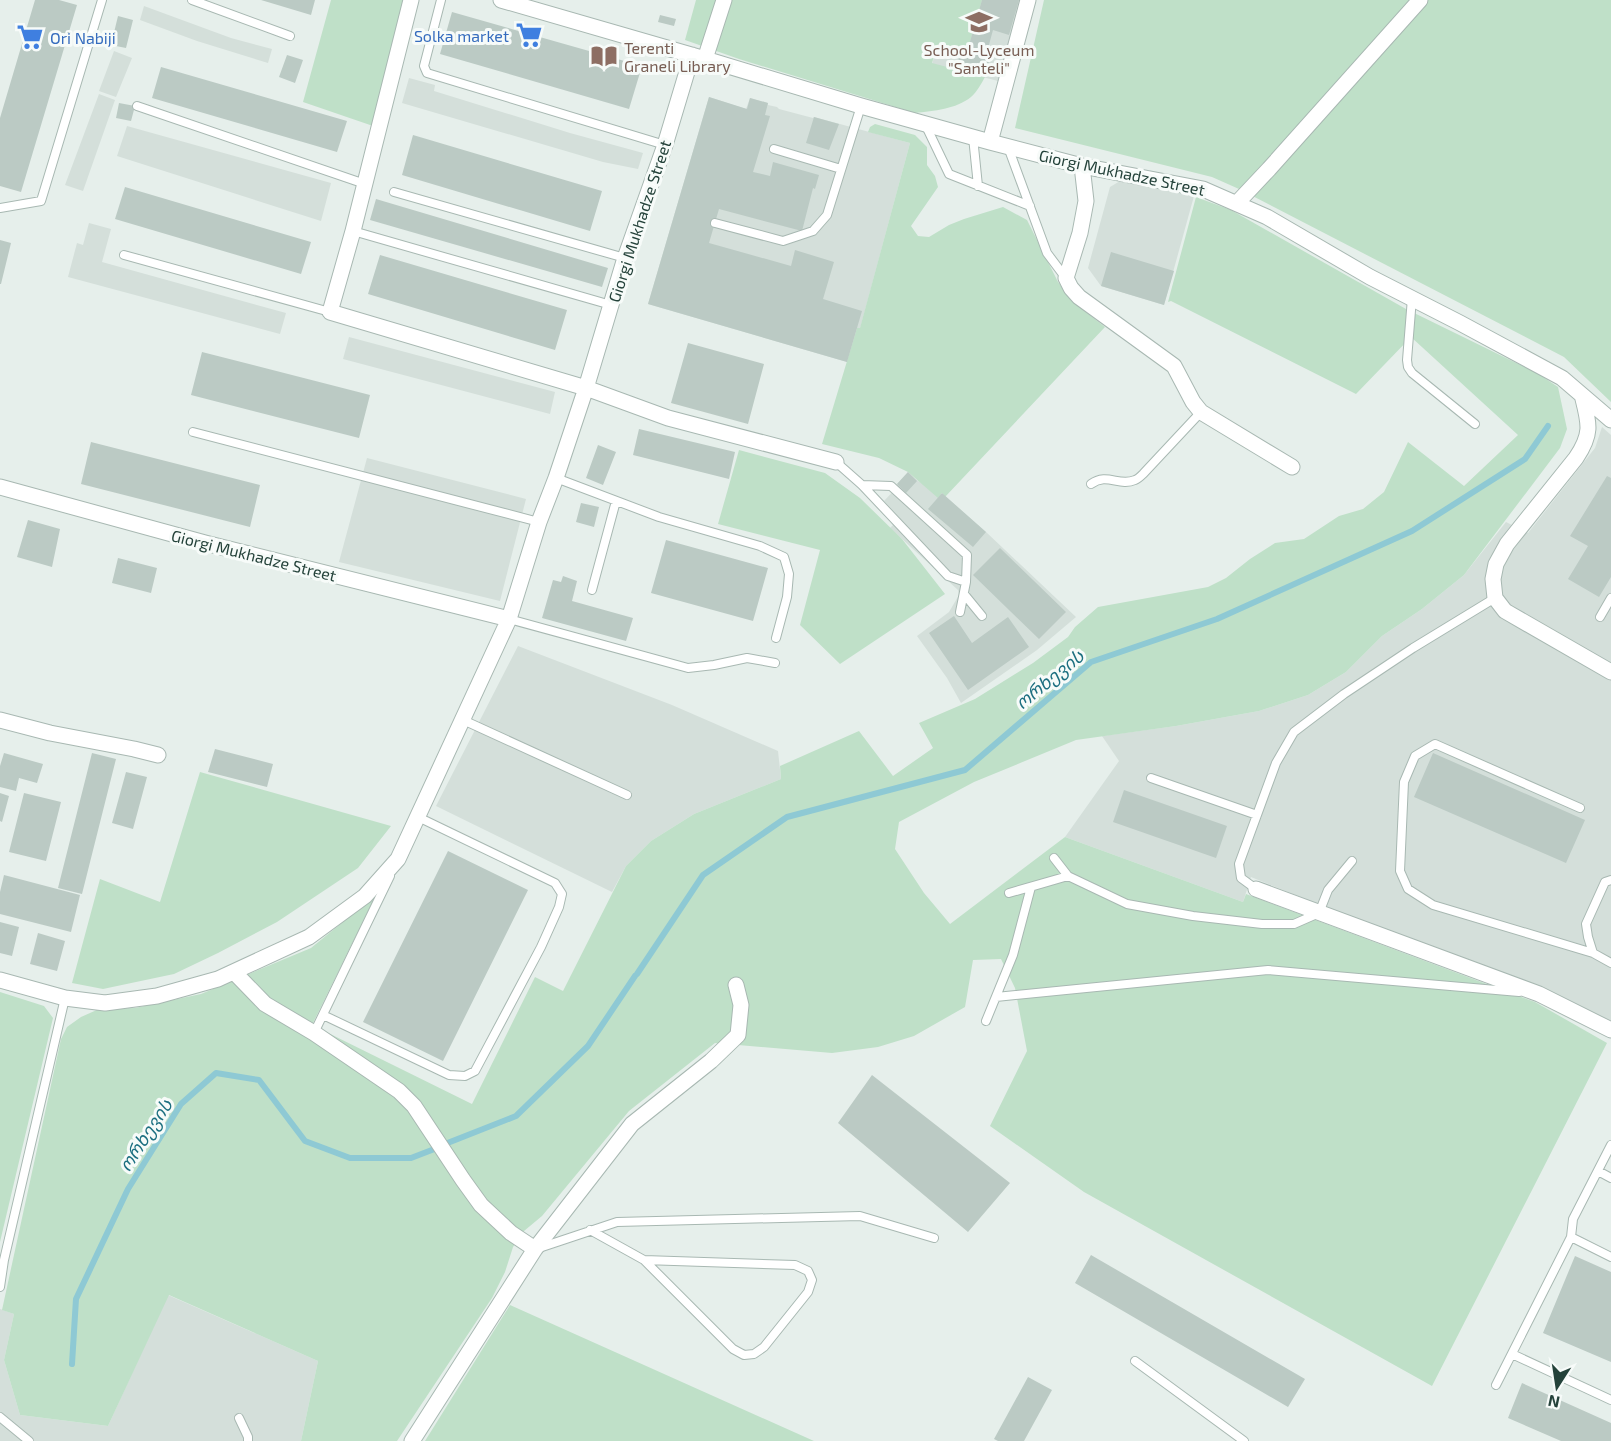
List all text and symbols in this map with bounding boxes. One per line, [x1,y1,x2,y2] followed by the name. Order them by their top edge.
[964,7,994,37] school or university icon: School-Lyceum "Santeli"
[514,20,544,50] supermarket icon: Solka market
[15,22,45,52] supermarket icon: Ori Nabiji
[414,26,509,45] place label: Solka market
[50,28,116,48] place label: Ori Nabiji
[624,38,731,75] place label: Terenti Graneli Library
[924,40,1034,77] place label: School-Lyceum "Santeli"
[589,41,619,71] library icon: Terenti Graneli Library
[604,138,674,304] street label: Giorgi Mukhadze Street
[1037,145,1207,199] street label: Giorgi Mukhadze Street
[170,525,338,585] street label: Giorgi Mukhadze Street
[1010,644,1089,714] water label: ორხევის
[114,1094,178,1176] water label: ორხევის
[1527,1357,1587,1417] north arrow
[1546,1392,1561,1413] text: N

